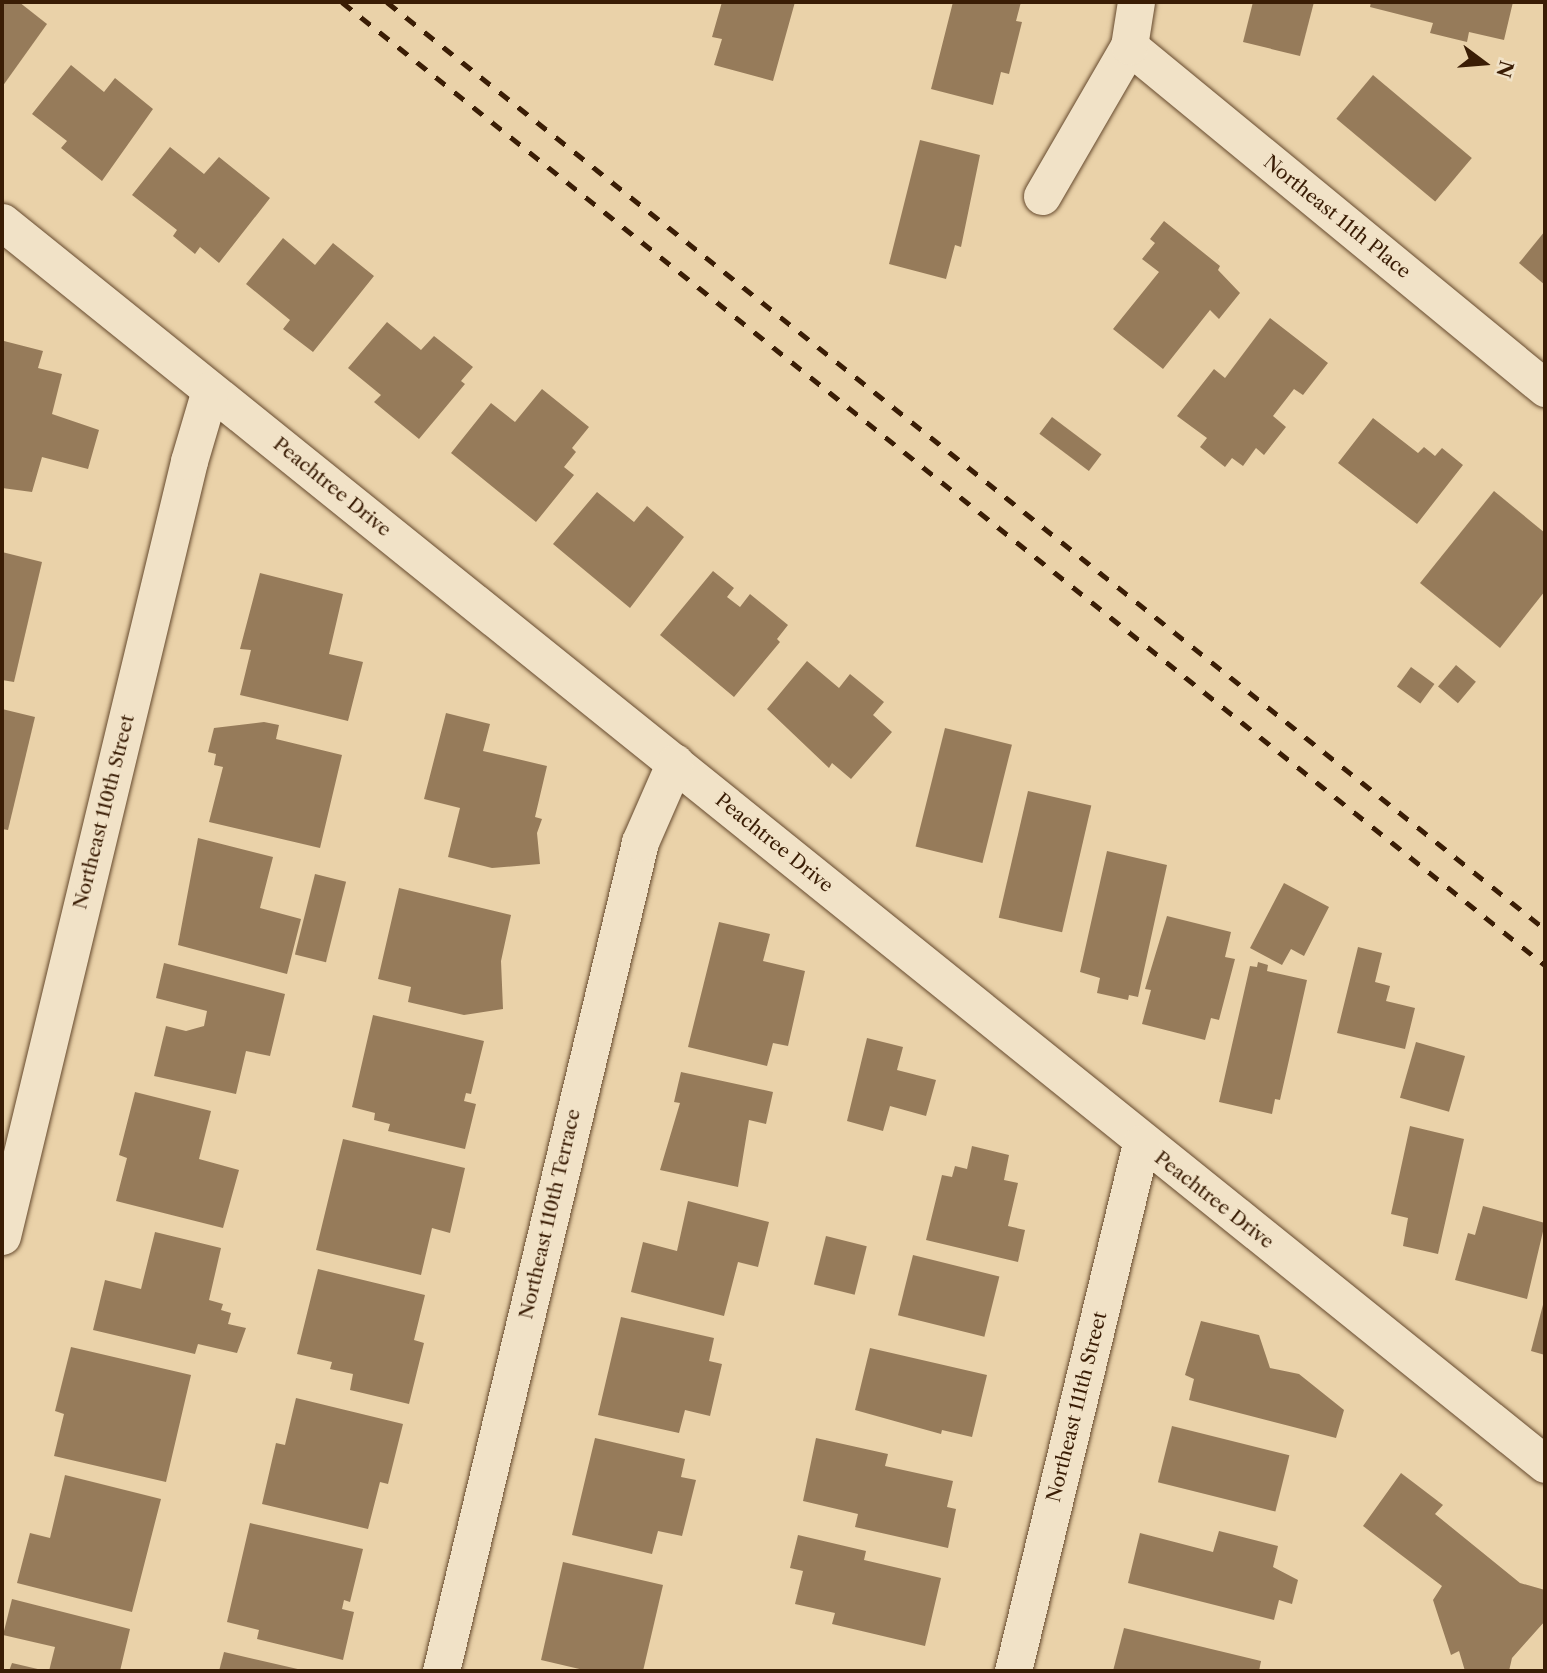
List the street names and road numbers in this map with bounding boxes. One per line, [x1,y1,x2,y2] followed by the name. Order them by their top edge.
[1259,151,1415,283] street label: Northeast 11th Place
[269,433,395,541] street label: Peachtree Drive
[69,712,139,912] street label: Northeast 110th Street
[711,789,837,897] street label: Peachtree Drive
[515,1107,585,1321] street label: Northeast 110th Terrace
[1150,1146,1278,1254] street label: Peachtree Drive
[1042,1309,1112,1505] street label: Northeast 111th Street

